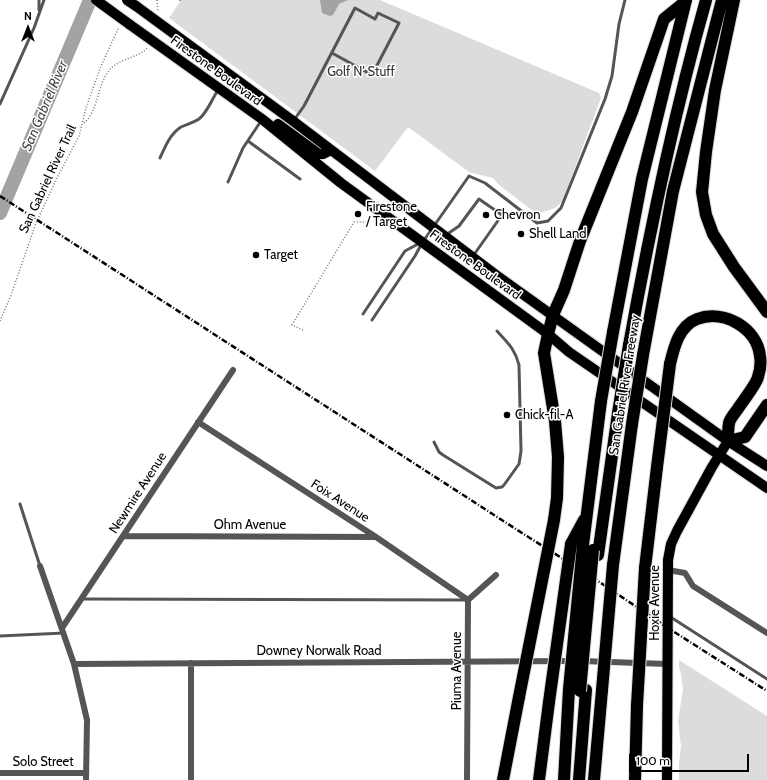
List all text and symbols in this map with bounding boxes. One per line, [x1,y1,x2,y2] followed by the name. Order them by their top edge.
[8,8,48,48] north arrow
[24,9,32,23] text: N
[167,33,265,109] street label: Firestone Boulevard
[18,58,72,154] water label: San Gabriel River
[327,64,395,80] park label: Golf N' Stuff
[16,122,80,236] street label: San Gabriel River Trail
[366,199,417,230] place label: Firestone / Target
[494,207,540,223] place label: Chevron
[353,209,363,219] marker: Firestone / Target
[481,210,491,220] marker: Chevron
[529,226,587,242] place label: Shell Land
[426,227,524,303] street label: Firestone Boulevard
[516,229,526,239] marker: Shell Land
[264,247,298,263] place label: Target
[251,250,261,260] marker: Target
[606,314,644,456] street label: San Gabriel River Freeway
[515,407,573,423] place label: Chick-fil-A
[502,410,512,420] marker: Chick-fil-A
[106,449,170,537] street label: Newmire Avenue
[308,476,372,526] street label: Foix Avenue
[214,517,286,533] street label: Ohm Avenue
[647,565,663,641] street label: Hoxie Avenue
[449,632,465,710] street label: Piuma Avenue
[256,643,382,659] street label: Downey Norwalk Road
[631,746,751,772] scale bar
[636,753,670,768] text: 100 m
[12,754,74,770] street label: Solo Street

